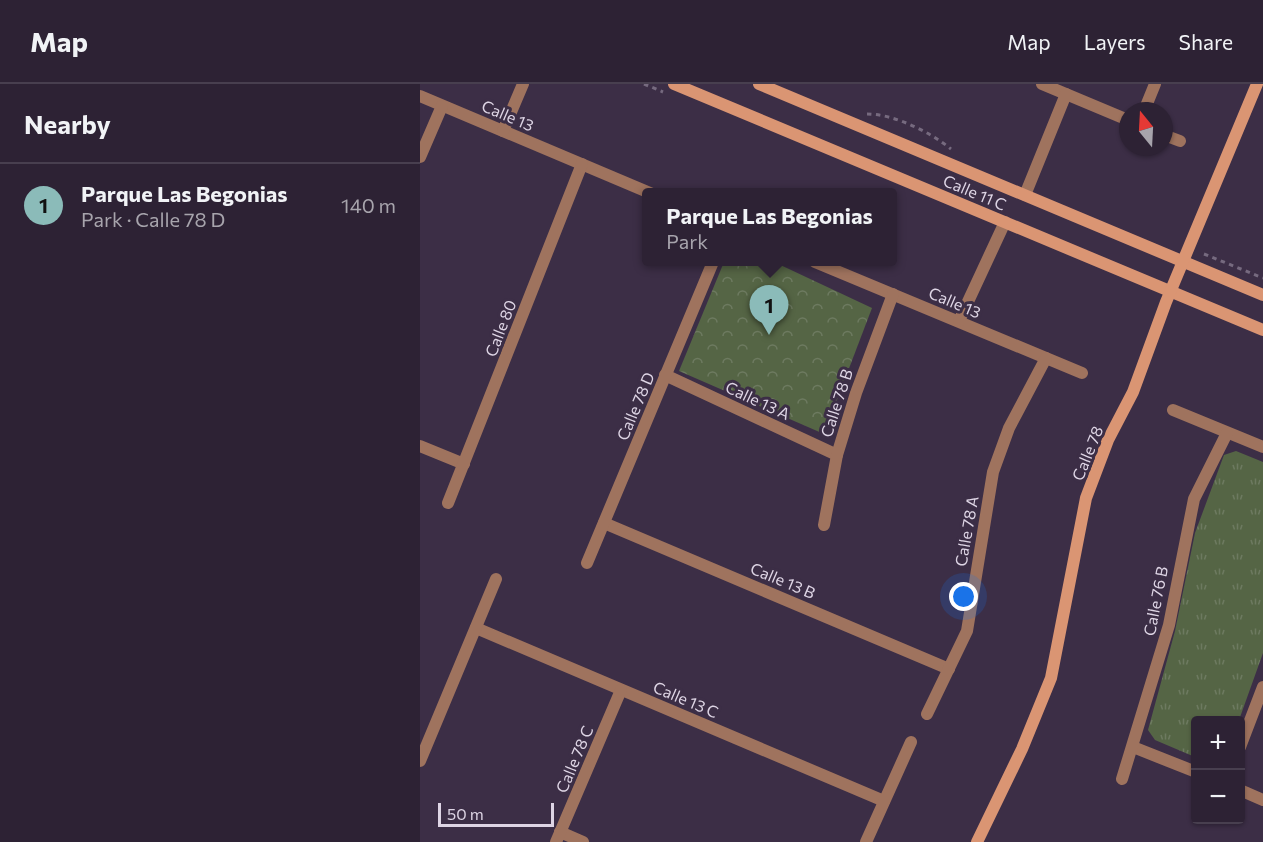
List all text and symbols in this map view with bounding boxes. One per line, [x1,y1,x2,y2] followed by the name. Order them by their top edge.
[30,24,88,58] text: Map
[1007,29,1051,54] text: Map
[1084,29,1146,54] text: Layers
[1179,29,1233,54] text: Share
[479,96,537,134] street label: Calle 13
[1119,102,1173,156] north arrow
[24,108,111,139] text: Nearby
[941,170,1009,214] street label: Calle 11 C
[81,180,288,207] text: Parque Las Begonias
[642,188,897,266] popup
[39,193,48,217] text: 1
[341,193,396,217] text: 140 m
[666,202,873,229] text: Parque Las Begonias
[81,207,225,231] text: Park · Calle 78 D
[666,229,708,253] text: Park
[926,283,984,321] street label: Calle 13
[750,286,788,335] pin: 1
[481,297,519,359] street label: Calle 80
[816,367,856,439] street label: Calle 78 B
[612,369,658,443] street label: Calle 78 D
[723,377,793,423] street label: Calle 13 A
[1068,423,1106,483] street label: Calle 78
[950,494,982,568] street label: Calle 78 A
[748,558,818,602] street label: Calle 13 B
[1139,565,1171,637] street label: Calle 76 B
[949,582,978,611] your location
[651,677,721,721] street label: Calle 13 C
[1191,716,1245,824] map controls
[1191,716,1245,770] button: +
[551,723,597,795] street label: Calle 78 C
[1191,770,1245,824] button: −
[438,800,554,828] scale bar
[447,804,484,823] text: 50 m

